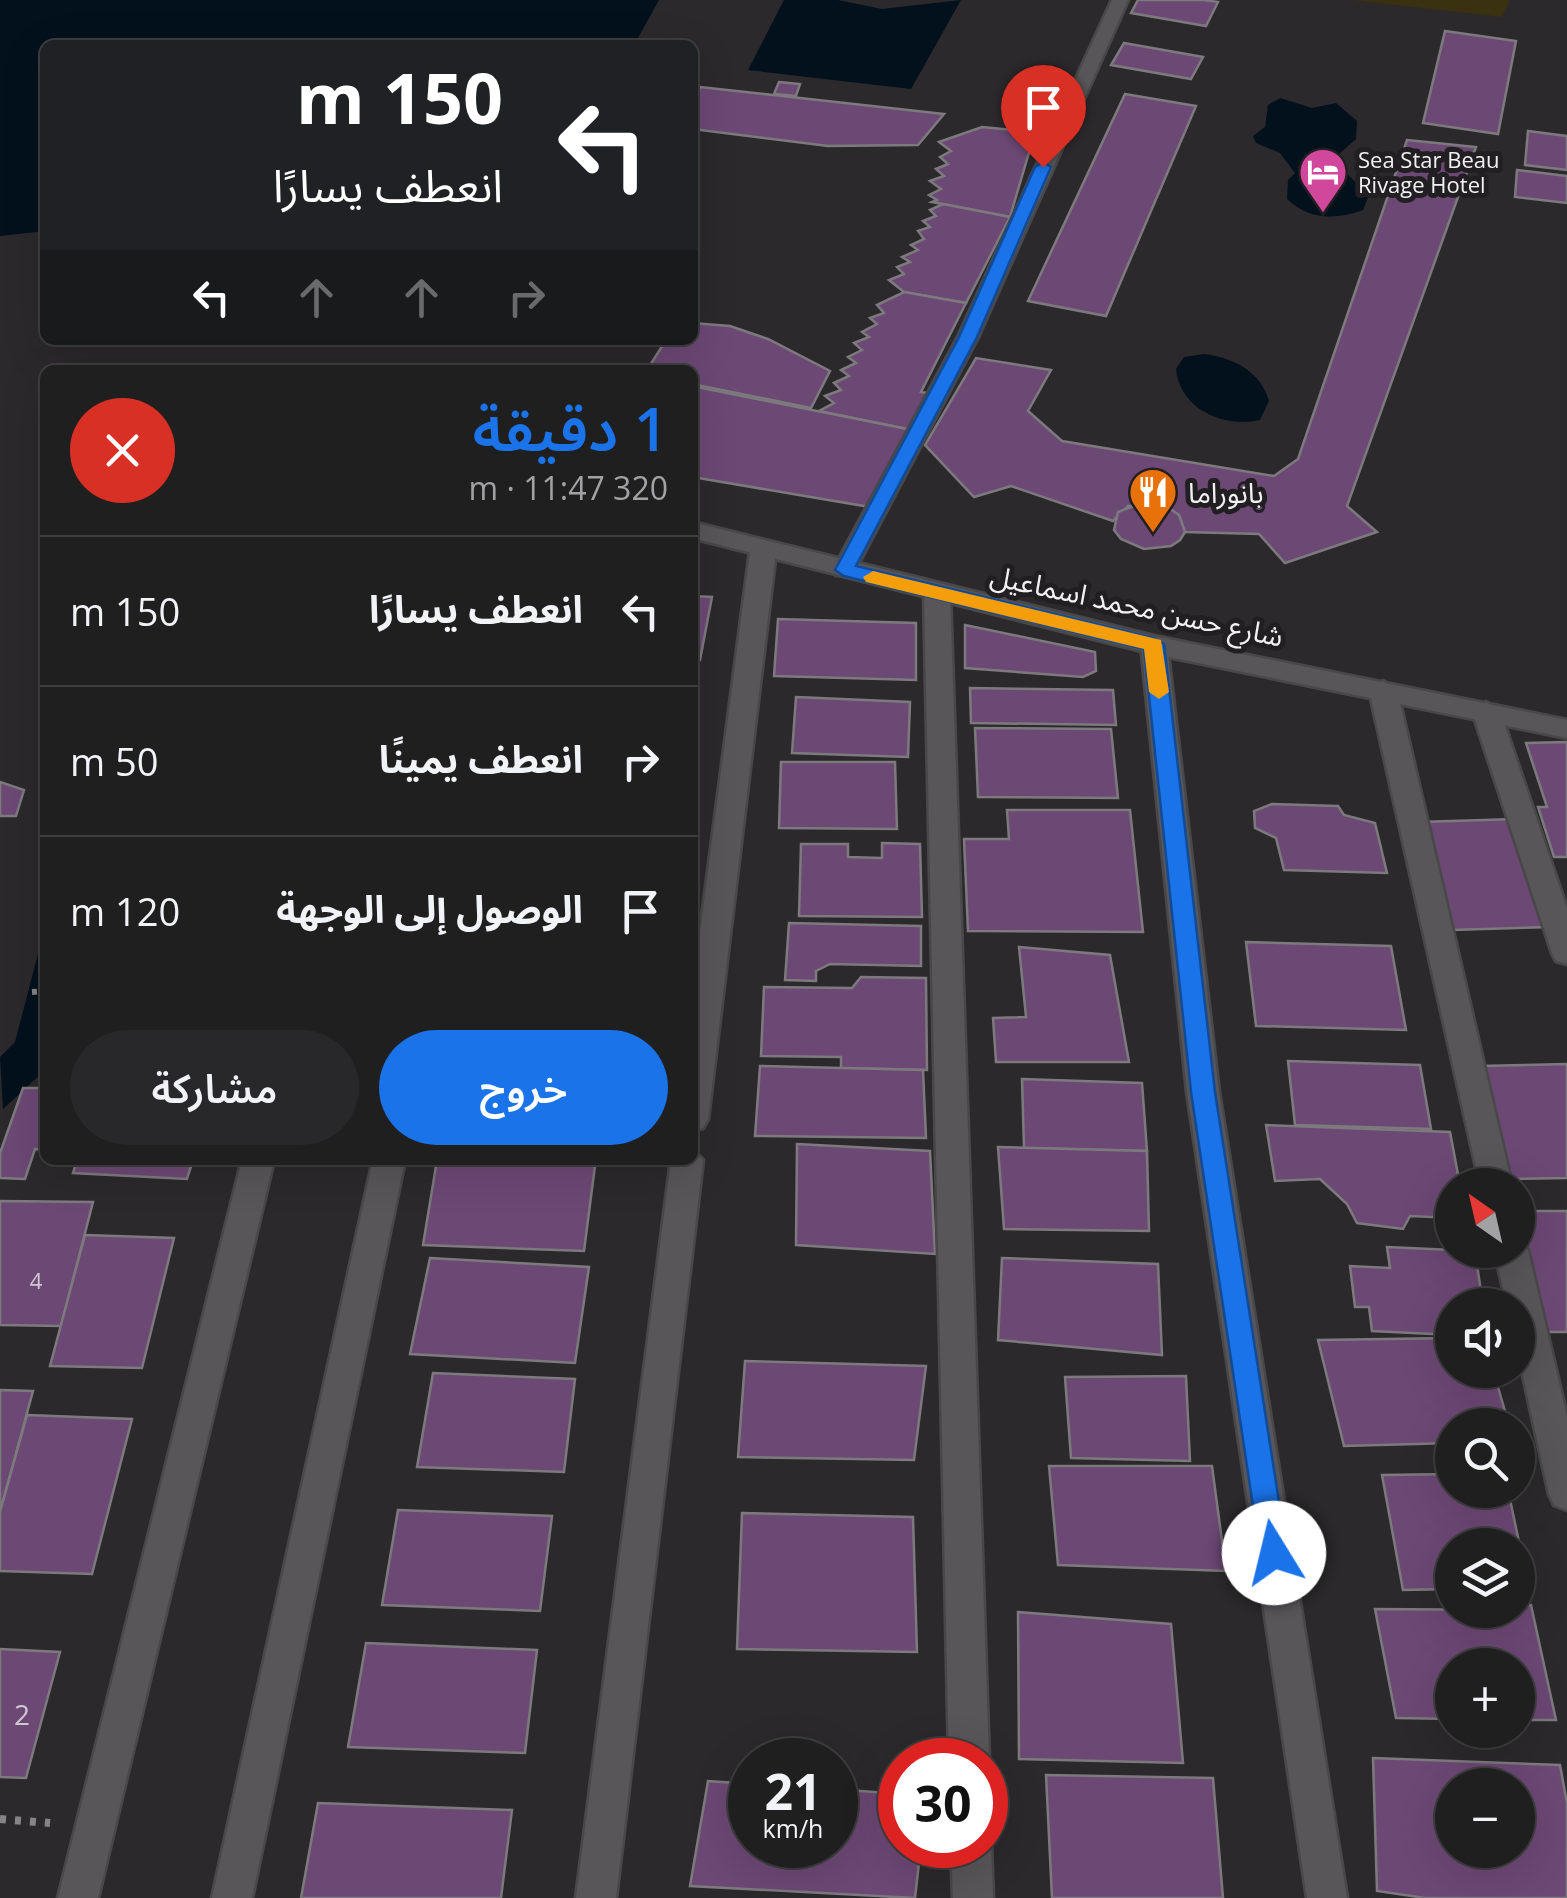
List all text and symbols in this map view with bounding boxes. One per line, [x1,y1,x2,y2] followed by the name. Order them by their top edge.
[296,49,503,145] text: 150 m
[1001,65,1086,168] pin
[538,80,668,210] icon: left
[1016,80,1071,135] icon: arrive
[1358,144,1499,199] place label: Sea Star Beau Rivage Hotel
[1297,146,1349,214] hotel icon: Sea Star Beau Rivage Hotel
[273,154,503,215] text: انعطف يسارًا
[184,270,239,325] icon: left
[289,270,344,325] icon: ahead
[394,270,449,325] icon: ahead
[499,270,554,325] icon: right
[473,387,668,469] text: 1 دقيقة
[70,398,175,503] button: close
[469,466,668,509] text: 320 m · 11:47
[1127,466,1179,534] restaurant icon: بانوراما
[1188,473,1264,511] place label: بانوراما
[986,555,1287,658] street label: شارع حسن محمد اسماعيل
[369,582,583,634] text: انعطف يسارًا
[613,584,668,639] icon: left
[70,585,180,637] text: 150 m
[379,732,583,784] text: انعطف يمينًا
[613,734,668,789] icon: right
[70,735,159,787] text: 50 m
[276,882,583,934] text: الوصول إلى الوجهة
[613,884,668,939] icon: arrive
[70,885,180,937] text: 120 m
[70,1030,359,1145] button: مشاركة
[379,1030,668,1145] button: خروج
[1435,1168,1535,1268] north arrow
[1435,1168,1535,1868] map controls
[30,1265,43,1295] house number: 4
[1435,1288,1535,1388] button: sound
[1435,1408,1535,1508] button: search
[1222,1501,1326,1605] position arrow
[1435,1528,1535,1628] button: layers
[1435,1648,1535,1748] button: +
[14,1695,30,1733] house number: 2
[878,1738,1008,1868] speed limit sign: 30
[764,1757,822,1825] text: 21
[1435,1768,1535,1868] button: −
[763,1811,823,1845] text: km/h

